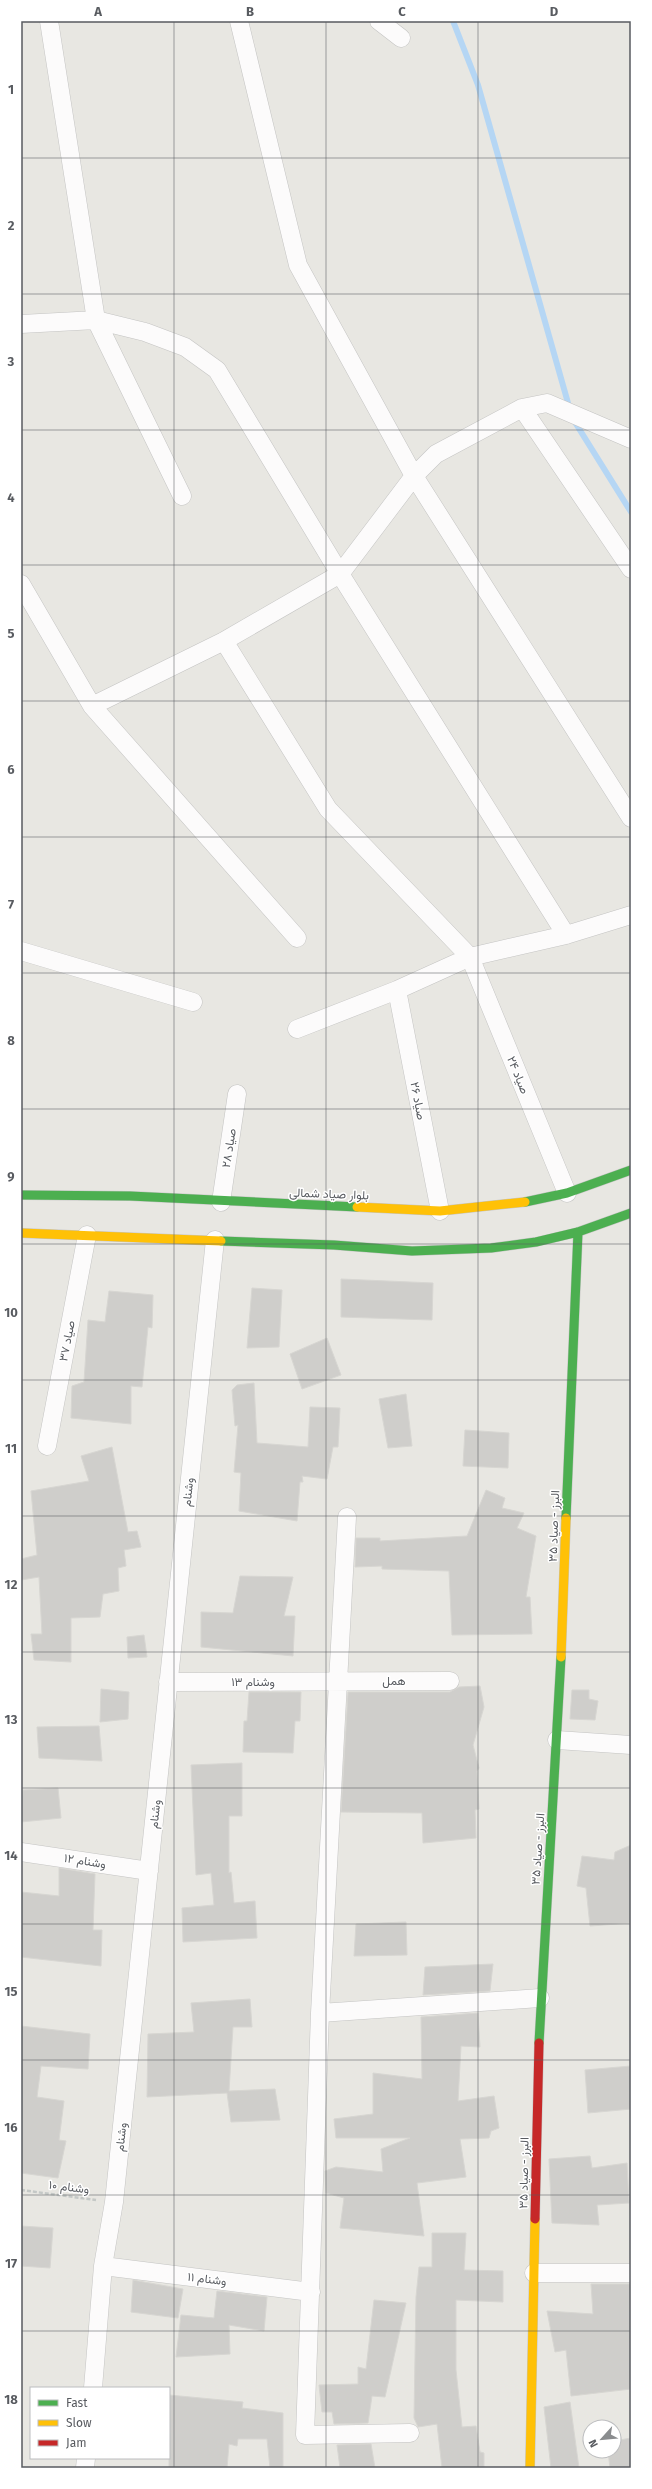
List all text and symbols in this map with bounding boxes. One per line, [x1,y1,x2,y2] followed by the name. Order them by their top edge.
[93,4,102,19] text: A
[246,4,254,19] text: B
[398,4,406,19] text: C
[550,4,559,19] text: D
[8,82,14,97] text: 1
[8,218,15,233] text: 2
[7,354,15,369] text: 3
[7,490,15,505] text: 4
[8,626,15,641] text: 5
[7,762,15,777] text: 6
[8,897,14,912] text: 7
[7,1033,15,1048] text: 8
[504,1054,532,1096] street label: صیاد ۲۴
[407,1081,429,1121] street label: صیاد ۲۶
[219,1127,239,1169] street label: صیاد ۲۸
[7,1169,15,1184] text: 9
[289,1186,369,1203] street label: بلوار صیاد شمالی
[4,1305,18,1320] text: 10
[56,1319,78,1363] street label: صیاد ۳۷
[5,1441,17,1456] text: 11
[180,1477,197,1507] street label: وشنام
[546,1490,563,1562] street label: البرز - صیاد ۳۵
[5,1577,18,1592] text: 12
[382,1674,406,1689] street label: همل
[231,1675,275,1690] street label: وشنام ۱۳
[5,1712,18,1727] text: 13
[147,1799,164,1829] street label: وشنام
[529,1813,548,1885] street label: البرز - صیاد ۳۵
[4,1848,18,1863] text: 14
[63,1851,107,1872] street label: وشنام ۱۲
[4,1984,18,1999] text: 15
[4,2120,18,2135] text: 16
[113,2122,130,2152] street label: وشنام
[516,2137,533,2209] street label: البرز - صیاد ۳۵
[48,2178,90,2197] street label: وشنام ۱۰
[5,2256,17,2271] text: 17
[187,2270,227,2289] street label: وشنام ۱۱
[30,2387,170,2459] legend
[4,2392,18,2407] text: 18
[66,2396,88,2410] text: Fast
[66,2416,92,2430] text: Slow
[582,2419,622,2459] north arrow
[66,2436,86,2450] text: Jam
[586,2437,601,2450] text: N

